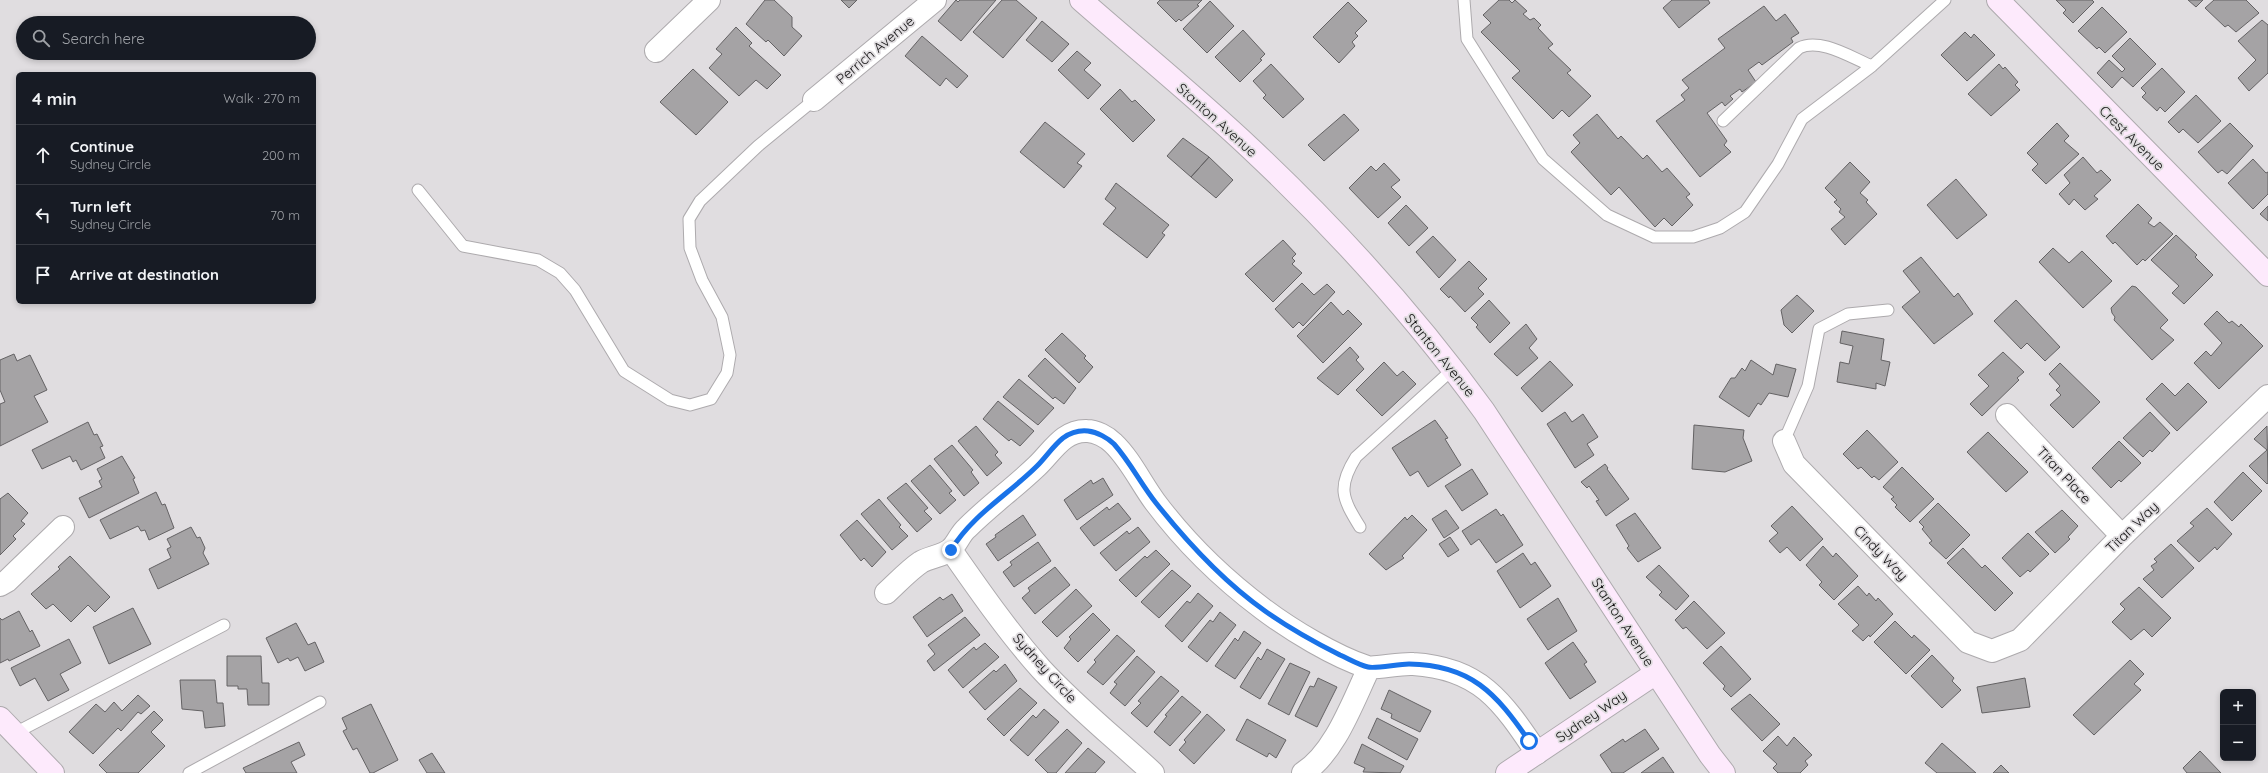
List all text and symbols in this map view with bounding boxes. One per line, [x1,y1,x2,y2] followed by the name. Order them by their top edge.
[832,12,918,88] street label: Perrich Avenue
[16,16,316,60] search box
[30,27,52,49] icon: search
[62,29,145,48] text: Search here
[1173,79,1261,161] street label: Stanton Avenue
[32,88,77,109] text: 4 min
[223,90,300,106] text: Walk · 270 m
[2096,102,2169,175] street label: Crest Avenue
[70,137,134,156] text: Continue
[32,144,54,166] icon: ahead
[262,147,300,163] text: 200 m
[70,156,151,172] text: Sydney Circle
[70,197,132,216] text: Turn left
[32,204,54,226] icon: left
[270,207,300,223] text: 70 m
[70,216,151,232] text: Sydney Circle
[32,264,54,286] icon: arrive
[70,265,219,284] text: Arrive at destination
[1401,310,1479,400] street label: Stanton Avenue
[2033,443,2095,507] street label: Titan Place
[2102,497,2162,557] street label: Titan Way
[1850,521,1912,585] street label: Cindy Way
[942,541,960,559] route end
[1588,574,1658,670] street label: Stanton Avenue
[1009,630,1081,707] street label: Sydney Circle
[1552,686,1630,746] street label: Sydney Way
[2220,689,2256,761] map controls
[2220,689,2256,725] button: +
[2220,725,2256,761] button: −
[1520,732,1538,750] route start

